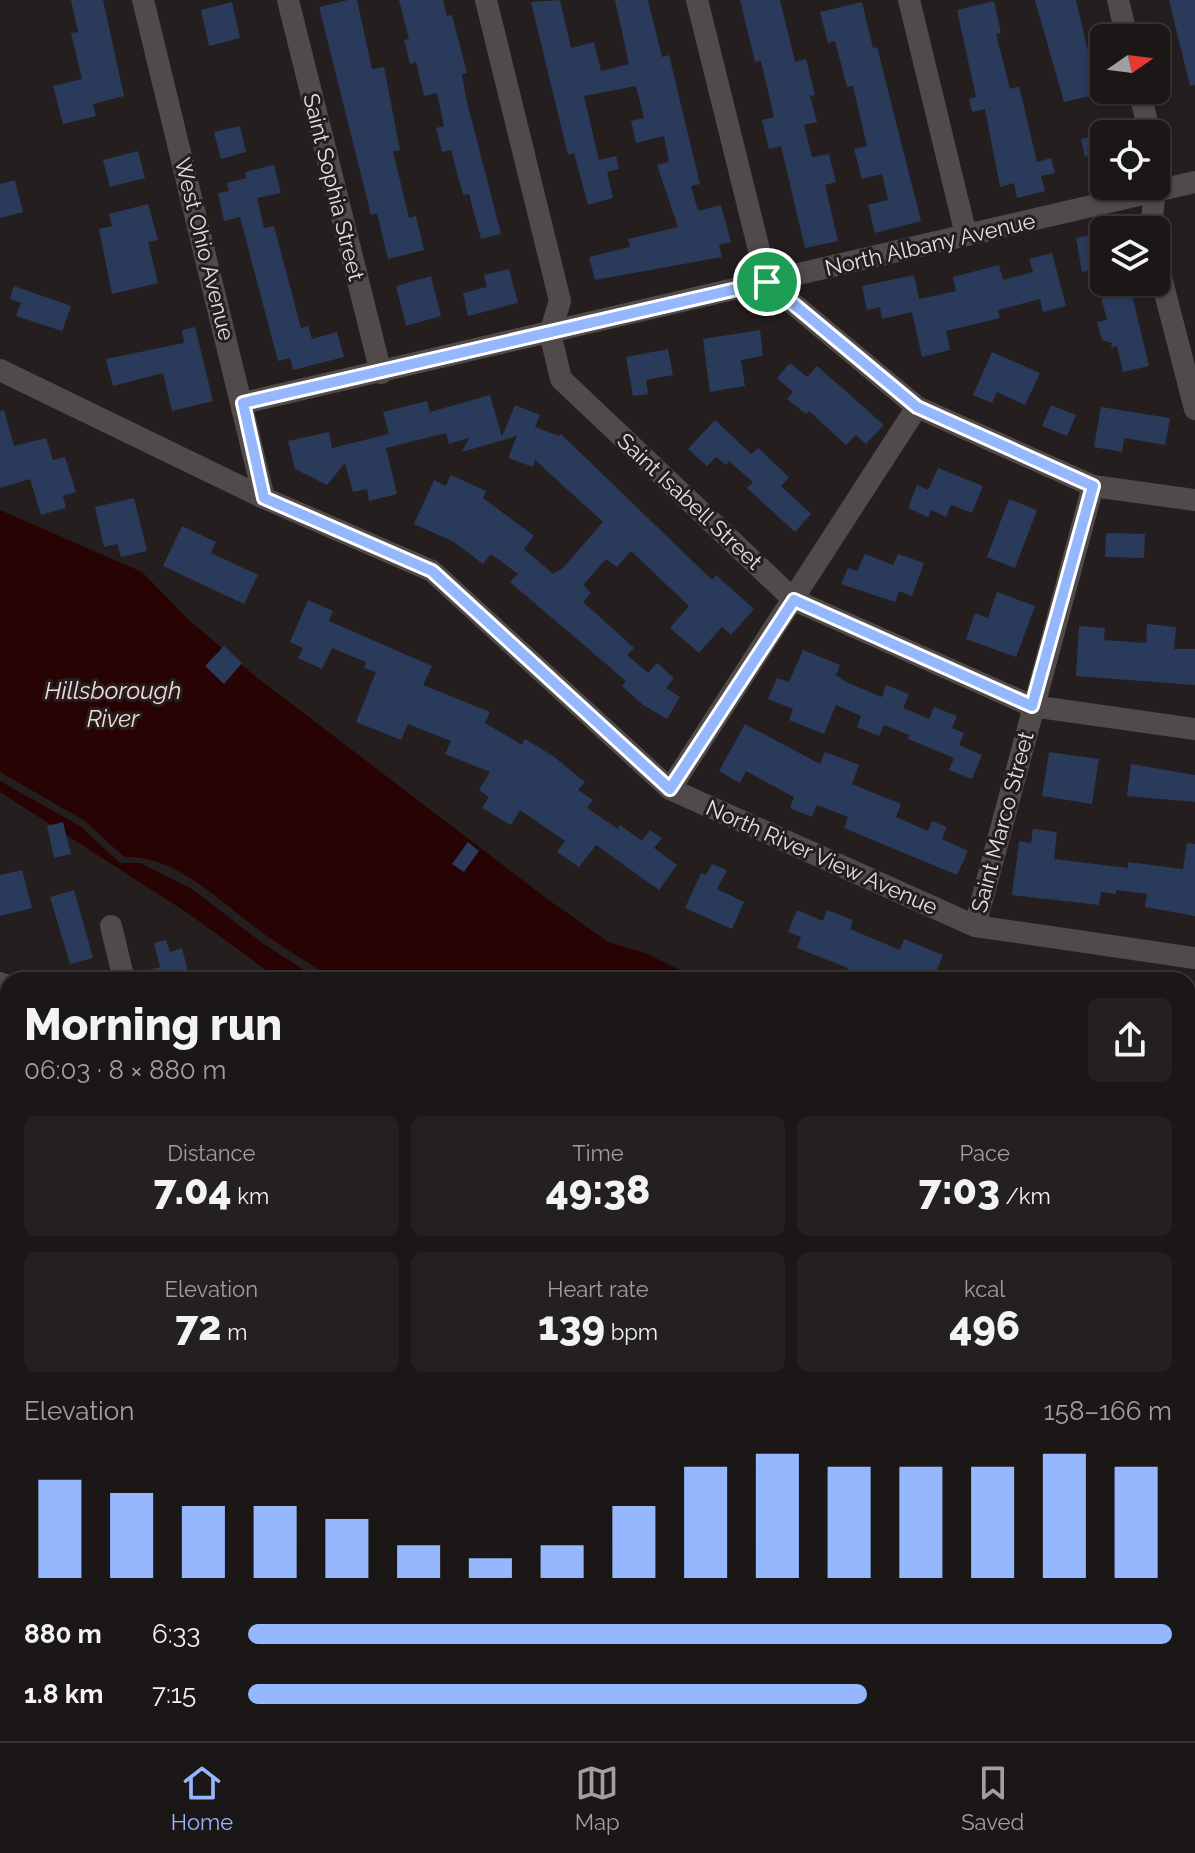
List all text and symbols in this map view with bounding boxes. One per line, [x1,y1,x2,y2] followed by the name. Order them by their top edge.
[1090,24,1170,104] north arrow
[1090,24,1170,296] map controls
[298,91,370,284] street label: Saint Sophia Street
[1090,120,1170,200] button: locate
[170,155,240,343] street label: West Ohio Avenue
[822,207,1038,281] street label: North Albany Avenue
[1090,216,1170,296] button: layers
[733,248,801,316] pin
[745,260,789,304] icon: arrive
[612,427,768,575] street label: Saint Isabell Street
[45,676,181,733] water label: Hillsborough River
[965,728,1039,915] street label: Saint Marco Street
[702,794,942,920] street label: North River View Avenue
[1088,998,1172,1082] button: share
[24,999,282,1050] text: Morning run
[24,1055,226,1085] text: 06:03 · 8 × 880 m
[167,1140,255,1166] text: Distance
[572,1140,624,1166] text: Time
[959,1140,1010,1166] text: Pace
[153,1166,232,1213] text: 7.04
[546,1166,650,1213] text: 49:38
[919,1166,1000,1213] text: 7:03
[232,1183,269,1209] text: km
[1000,1183,1051,1209] text: /km
[165,1276,258,1302] text: Elevation
[547,1276,649,1302] text: Heart rate
[964,1276,1005,1302] text: kcal
[175,1302,222,1349] text: 72
[538,1302,605,1349] text: 139
[949,1302,1020,1349] text: 496
[222,1319,247,1345] text: m
[605,1319,658,1345] text: bpm
[24,1396,134,1426] text: Elevation
[1044,1396,1172,1426] text: 158–166 m
[24,1619,102,1649] text: 880 m
[152,1619,200,1649] text: 6:33
[24,1679,103,1709] text: 1.8 km
[152,1679,196,1709] text: 7:15
[171,1761,233,1835] tab: Home
[575,1761,620,1835] tab: Map
[961,1761,1024,1835] tab: Saved

